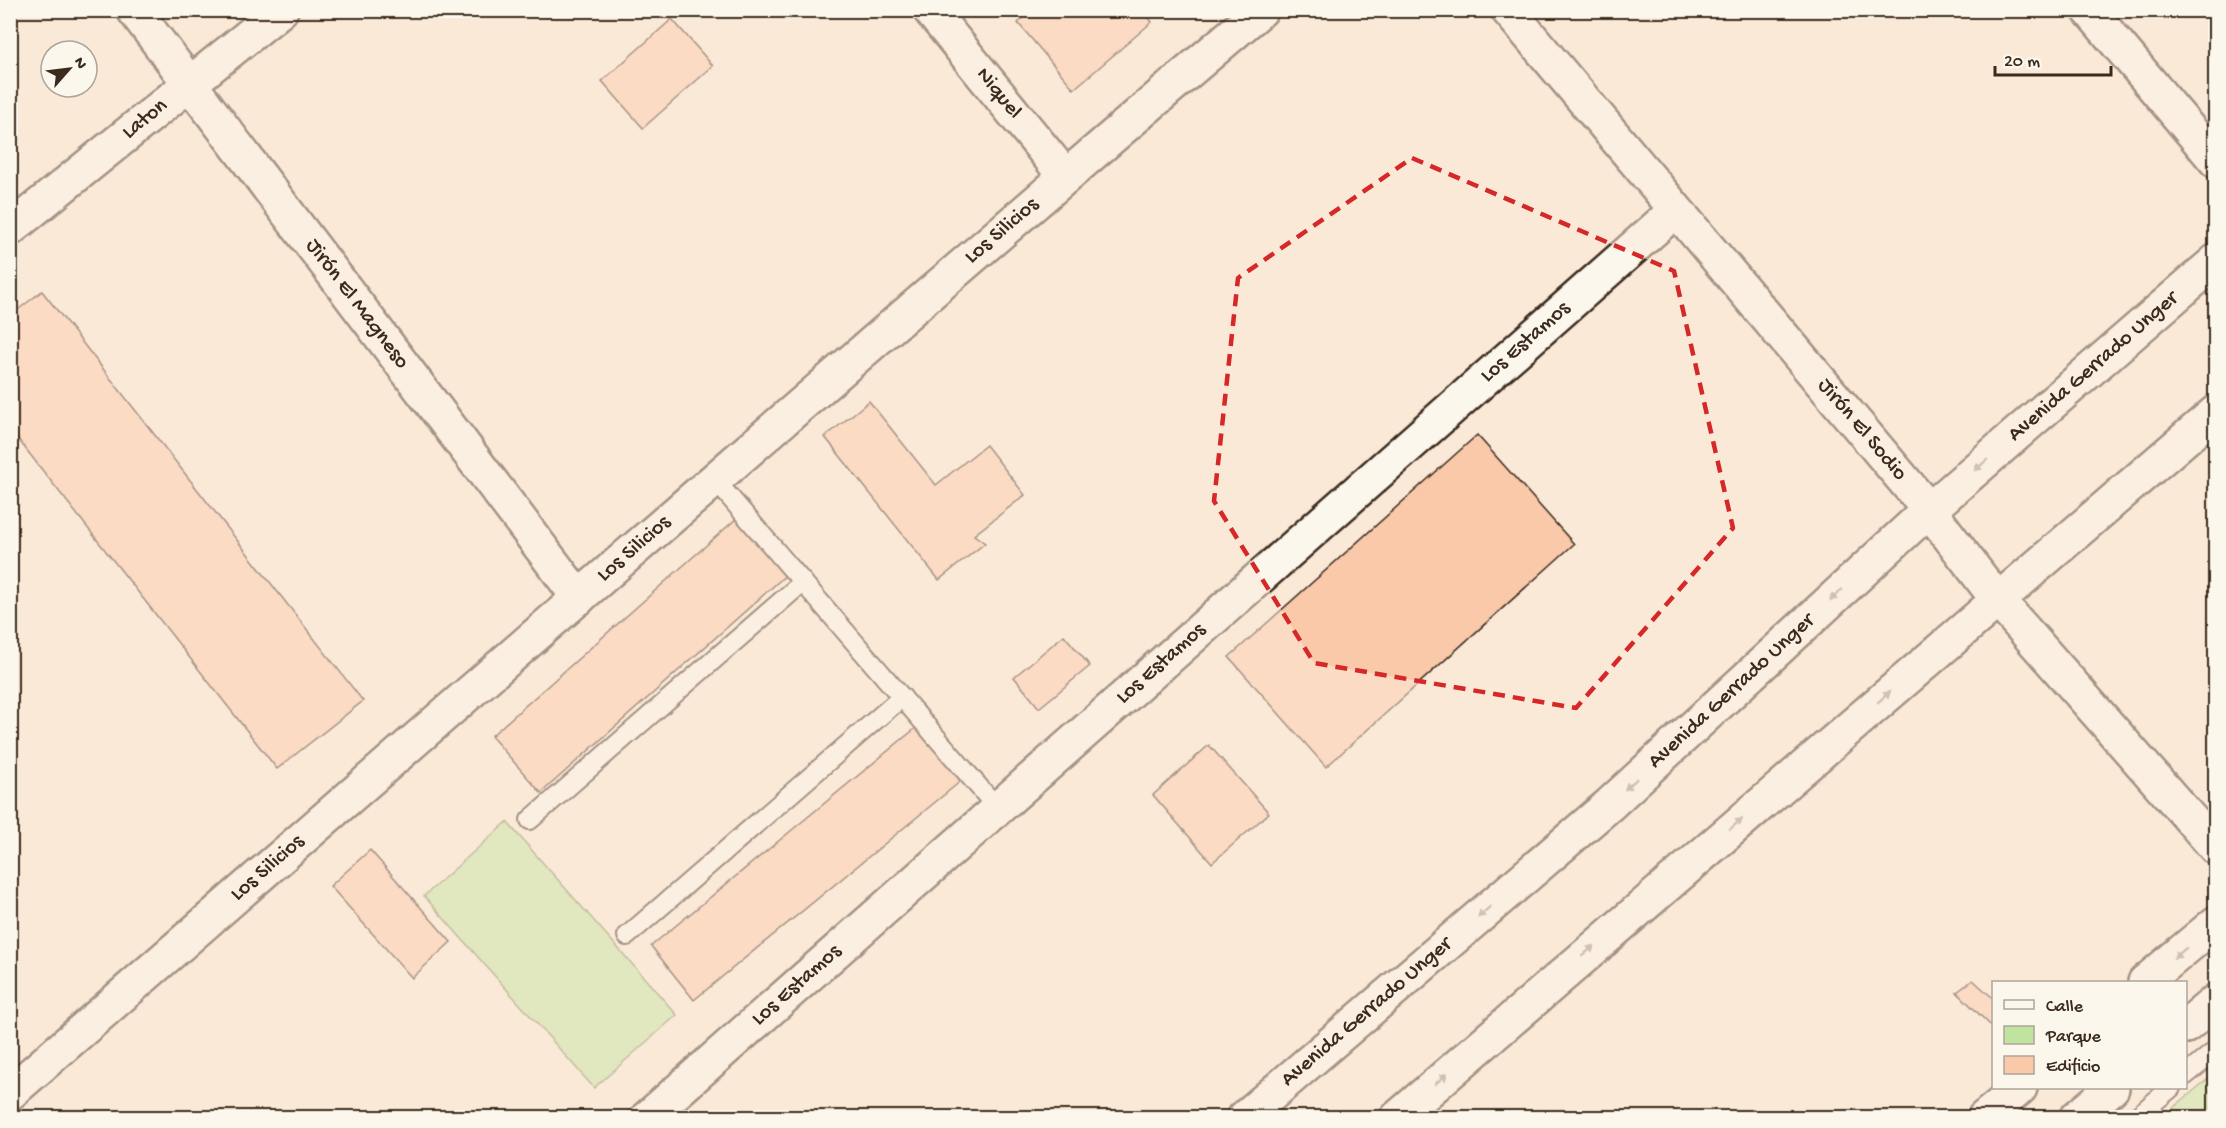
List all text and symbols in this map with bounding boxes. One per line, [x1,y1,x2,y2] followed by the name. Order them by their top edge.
[39,39,99,99] north arrow
[1995,39,2110,77] scale bar
[2004,52,2040,73] text: 20 m
[68,55,90,73] text: N
[969,63,1027,125] street label: Niquel
[117,93,174,146] street label: Laton
[960,192,1045,270] street label: Los Silicios
[299,234,414,374] street label: Jirón El Magneso
[2003,285,2186,448] street label: Avenida Gerrado Unger
[1476,296,1577,389] street label: Los Estamos
[1811,373,1912,486] street label: Jirón El Sodio
[1973,458,1989,471] one-way arrow
[592,510,677,588] street label: Los Silicios
[1829,588,1844,602] one-way arrow
[1643,607,1822,775] street label: Avenida Gerrado Unger
[1111,617,1212,711] street label: Los Estamos
[1876,690,1892,703] one-way arrow
[1624,777,1639,790] one-way arrow
[1728,818,1743,831] one-way arrow
[226,829,311,908] street label: Los Silicios
[1477,905,1492,918] one-way arrow
[1276,931,1459,1093] street label: Avenida Gerrado Unger
[747,939,848,1032] street label: Los Estamos
[1580,945,1595,958] one-way arrow
[2172,946,2188,959] one-way arrow
[1992,981,2187,1089] legend
[2046,997,2084,1018] text: Calle
[2045,1027,2102,1048] text: Parque
[2046,1057,2100,1078] text: Edificio
[1433,1073,1448,1086] one-way arrow

